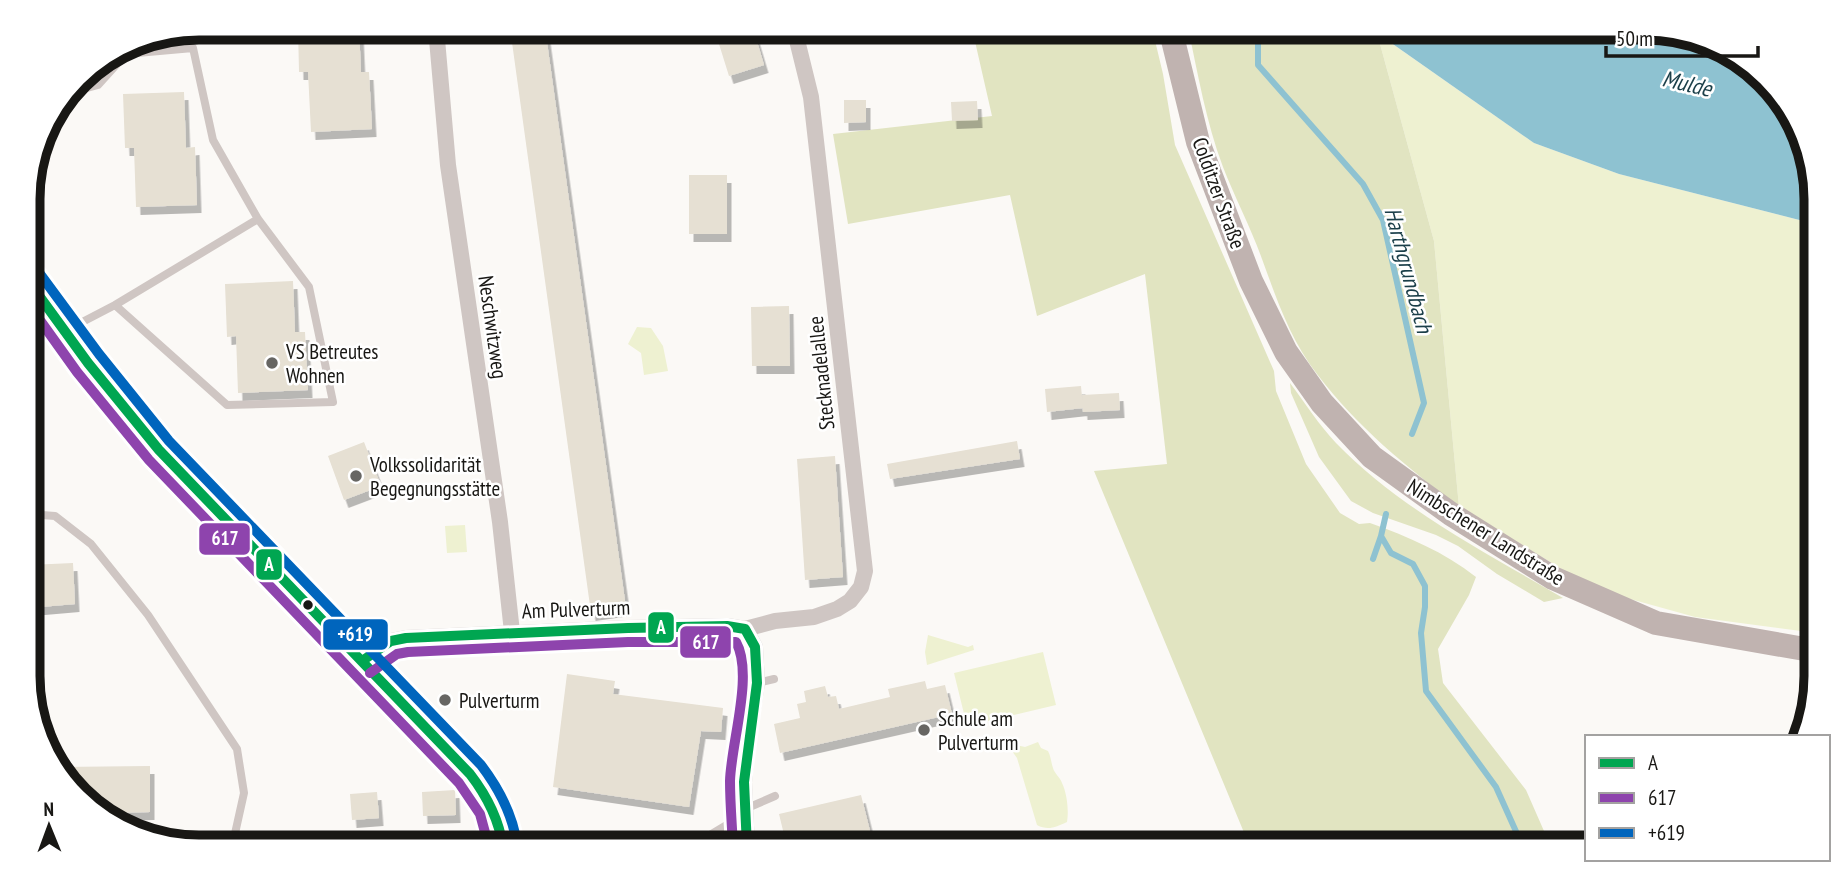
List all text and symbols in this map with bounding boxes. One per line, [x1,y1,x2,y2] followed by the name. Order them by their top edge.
[1606,14,1758,58] scale bar
[1616,25,1653,52] text: 50 m
[1660,63,1716,103] water label: Mulde
[1186,134,1252,252] street label: Colditzer Straße
[1378,204,1440,338] water label: Harthgrundbach
[472,274,514,380] street label: Neschwitzweg
[802,315,840,431] street label: Stecknadelallee
[285,338,378,389] place label: VS Betreutes Wohnen
[264,355,280,371] marker: VS Betreutes Wohnen
[369,451,500,502] place label: Volkssolidarität Begegnungsstätte
[348,468,364,484] marker: Volkssolidarität Begegnungsstätte
[1402,473,1570,591] street label: Nimbschener Landstraße
[198,522,251,556] line badge: 617
[211,526,239,550] text: 617
[255,548,283,581] line badge: A
[263,552,274,576] text: A
[521,594,631,624] street label: Am Pulverturm
[301,598,315,612] unlabelled marker
[647,611,675,644] line badge: A
[655,615,666,639] text: A
[322,618,389,651] line badge: +619
[337,622,373,646] text: +619
[679,625,732,659] line badge: 617
[692,630,720,654] text: 617
[459,687,539,714] place label: Pulverturm
[437,692,453,708] marker: Pulverturm
[938,705,1018,756] place label: Schule am Pulverturm
[916,722,932,738] marker: Schule am Pulverturm
[1585,735,1830,861] legend
[1648,749,1658,776] text: A
[1648,784,1676,811] text: 617
[14,791,84,861] north arrow
[43,797,54,821] text: N
[1648,819,1685,846] text: +619

